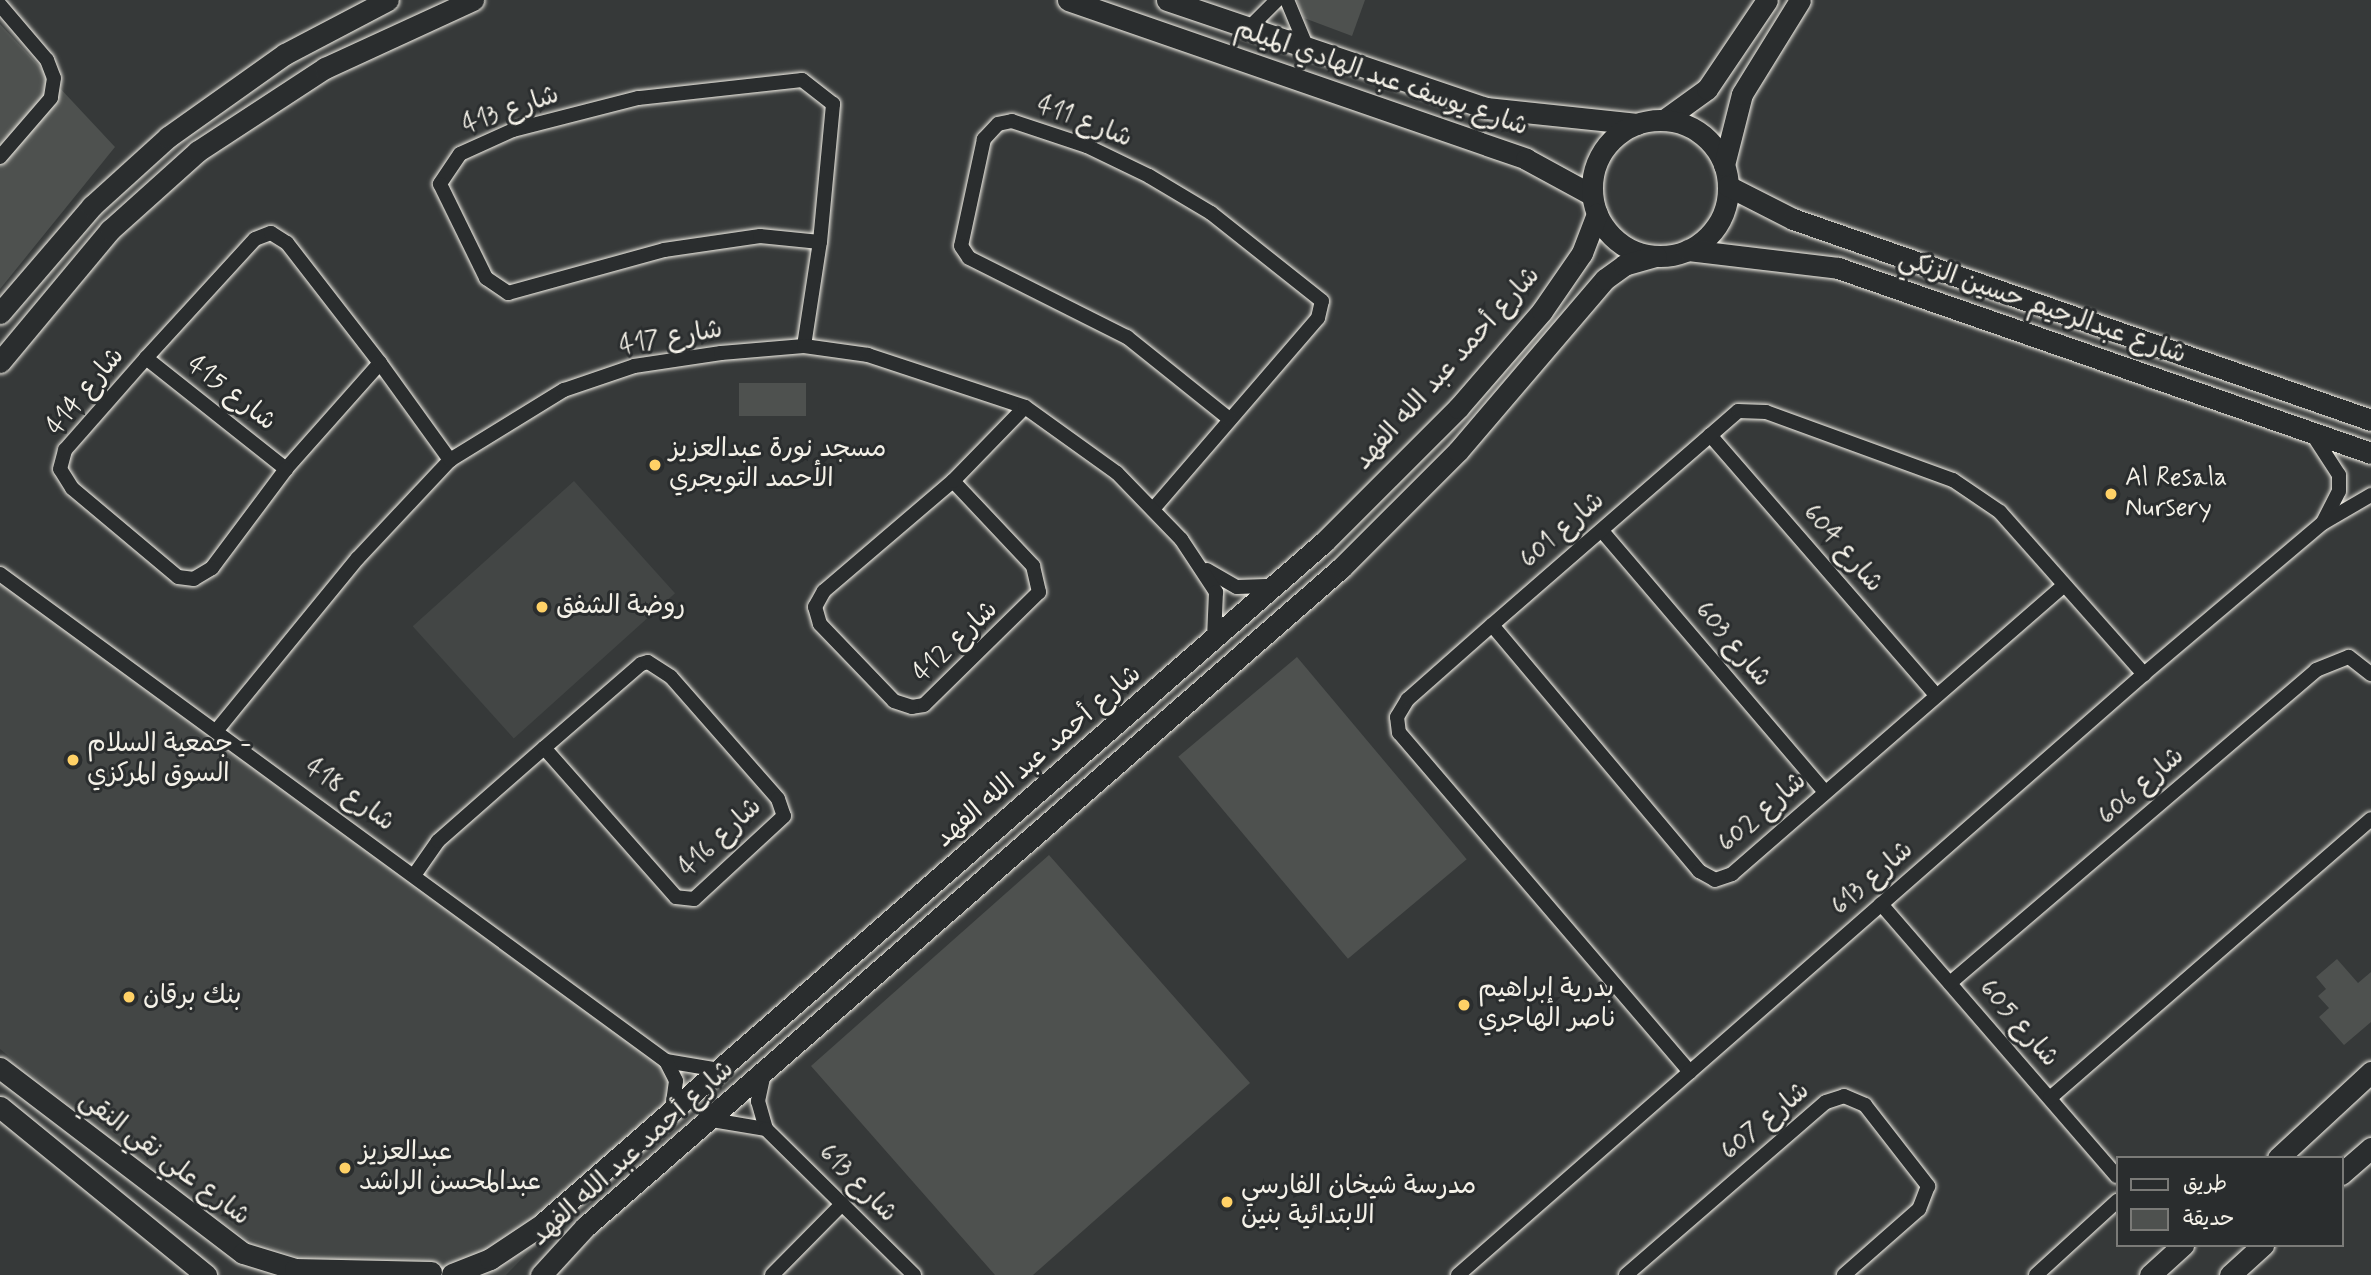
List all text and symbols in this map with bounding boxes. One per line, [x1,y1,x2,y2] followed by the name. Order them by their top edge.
[1230,14,1532,144] street label: شارع يوسف عبد الهادي الميلم
[459,80,563,142] street label: شارع 413
[1032,91,1136,155] street label: شارع 411
[1894,244,2190,372] street label: شارع عبدالرحيم حسين الزنكي
[1349,261,1547,477] street label: شارع أحمد عبد الله الفهد
[617,315,725,363] street label: شارع 417
[40,342,132,442] street label: شارع 414
[180,350,282,438] street label: شارع 415
[669,434,886,496] place label: مسجد نورة عبدالعزيز الأحمد التويجري
[647,457,663,473] marker: مسجد نورة عبدالعزيز الأحمد التويجري
[2125,463,2229,524] place label: Al Resala Nursery
[1514,486,1612,576] street label: شارع 601
[2103,486,2119,502] marker: Al Resala Nursery
[1795,498,1889,600] street label: شارع 604
[556,591,685,623] place label: روضة الشفق
[907,595,1005,689] street label: شارع 412
[1687,596,1777,694] street label: شارع 603
[534,599,550,615] marker: روضة الشفق
[930,659,1148,855] street label: شارع أحمد عبد الله الفهد
[87,729,252,790] place label: جمعية السلام - السوق المركزي
[2093,741,2191,833] street label: شارع 606
[65,752,81,768] marker: جمعية السلام - السوق المركزي
[298,753,400,839] street label: شارع 418
[1712,766,1814,860] street label: شارع 602
[673,792,769,884] street label: شارع 416
[1826,835,1920,923] street label: شارع 613
[1478,974,1617,1036] place label: بدرية إبراهيم ناصر الهاجري
[1971,974,2065,1074] street label: شارع 605
[143,981,242,1013] place label: بنك برقان
[121,989,137,1005] marker: بنك برقان
[1456,997,1472,1013] marker: بدرية إبراهيم ناصر الهاجري
[525,1055,741,1253] street label: شارع أحمد عبد الله الفهد
[1715,1076,1817,1168] street label: شارع 607
[73,1085,255,1233] street label: شارع علي نقي النقي
[359,1137,541,1198] place label: عبدالعزيز عبدالمحسن الراشد
[811,1138,903,1230] street label: شارع 613
[2116,1156,2343,1247] legend
[337,1160,353,1176] marker: عبدالعزيز عبدالمحسن الراشد
[2183,1170,2227,1198] text: طريق
[1241,1171,1476,1232] place label: مدرسة شيخان الفارسي الابتدائية بنين
[1219,1194,1235,1210] marker: مدرسة شيخان الفارسي الابتدائية بنين
[2183,1205,2234,1233] text: حديقة

